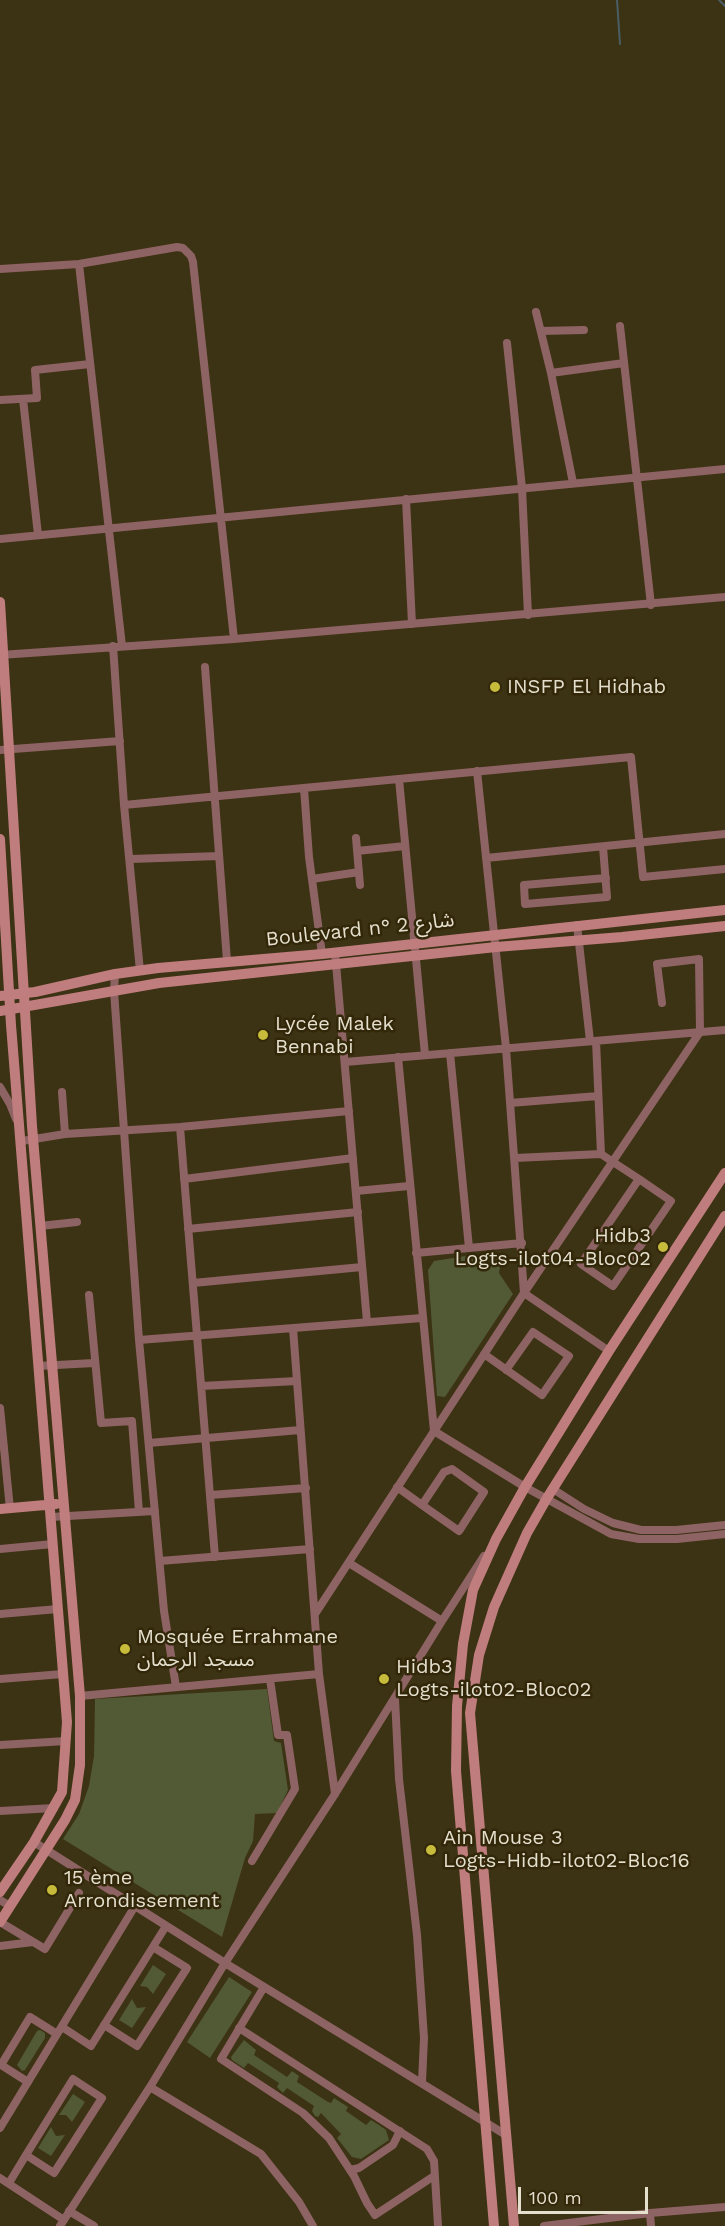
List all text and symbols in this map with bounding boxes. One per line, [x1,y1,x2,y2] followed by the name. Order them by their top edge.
[507,675,666,699] place label: INSFP El Hidhab
[488,680,502,694] marker: INSFP El Hidhab
[265,908,455,952] street label: Boulevard n° شارع 2
[275,1012,394,1059] place label: Lycée Malek Bennabi
[256,1028,270,1042] marker: Lycée Malek Bennabi
[455,1224,651,1271] place label: Hidb3 Logts-ilot04-Bloc02
[656,1240,670,1254] marker: Hidb3 Logts-ilot04-Bloc02
[137,1625,338,1672] place label: Mosquée Errahmane مسجد الرحمان
[118,1642,132,1656] marker: Mosquée Errahmane مسجد الرحمان
[396,1655,591,1702] place label: Hidb3 Logts-ilot02-Bloc02
[377,1672,391,1686] marker: Hidb3 Logts-ilot02-Bloc02
[443,1826,690,1873] place label: Ain Mouse 3 Logts-Hidb-ilot02-Bloc16
[424,1843,438,1857] marker: Ain Mouse 3 Logts-Hidb-ilot02-Bloc16
[64,1866,219,1913] place label: 15 ème Arrondissement
[45,1883,59,1897] marker: 15 ème Arrondissement
[521,2175,652,2213] scale bar
[529,2187,582,2208] text: 100 m

